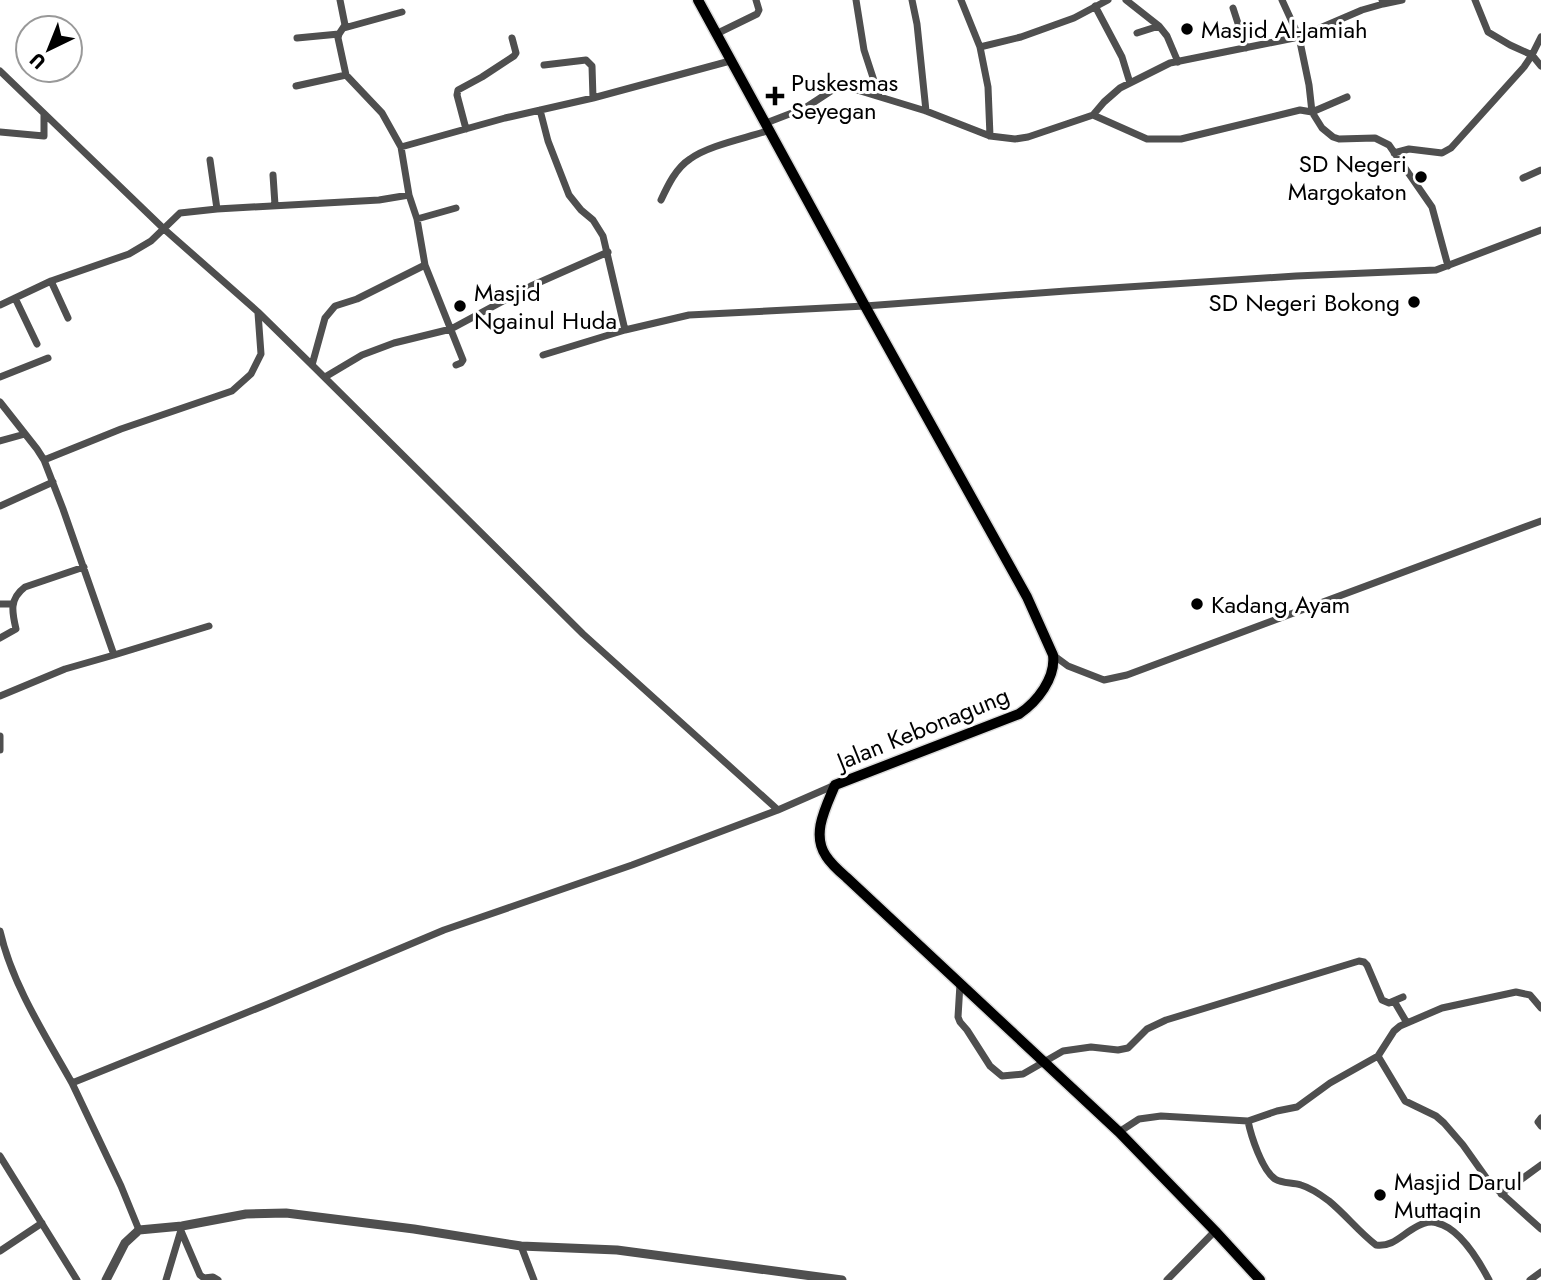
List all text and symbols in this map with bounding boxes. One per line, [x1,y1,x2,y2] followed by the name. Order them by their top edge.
[1201,12,1368,47] place label: Masjid Al-Jamiah
[14,14,84,84] north arrow
[1179,21,1195,37] marker: Masjid Al-Jamiah
[24,47,52,75] text: U
[791,65,898,128] place label: Puskesmas Seyegan
[765,86,785,106] marker: Puskesmas Seyegan
[1288,146,1407,209] place label: SD Negeri Margokaton
[1413,169,1429,185] marker: SD Negeri Margokaton
[474,275,617,338] place label: Masjid Ngainul Huda
[1209,285,1400,320] place label: SD Negeri Bokong
[1406,294,1422,310] marker: SD Negeri Bokong
[452,298,468,314] marker: Masjid Ngainul Huda
[1211,587,1350,622] place label: Kadang Ayam
[1189,596,1205,612] marker: Kadang Ayam
[829,678,1014,780] street label: Jalan Kebonagung
[1394,1164,1522,1227] place label: Masjid Darul Muttaqin
[1372,1187,1388,1203] marker: Masjid Darul Muttaqin

